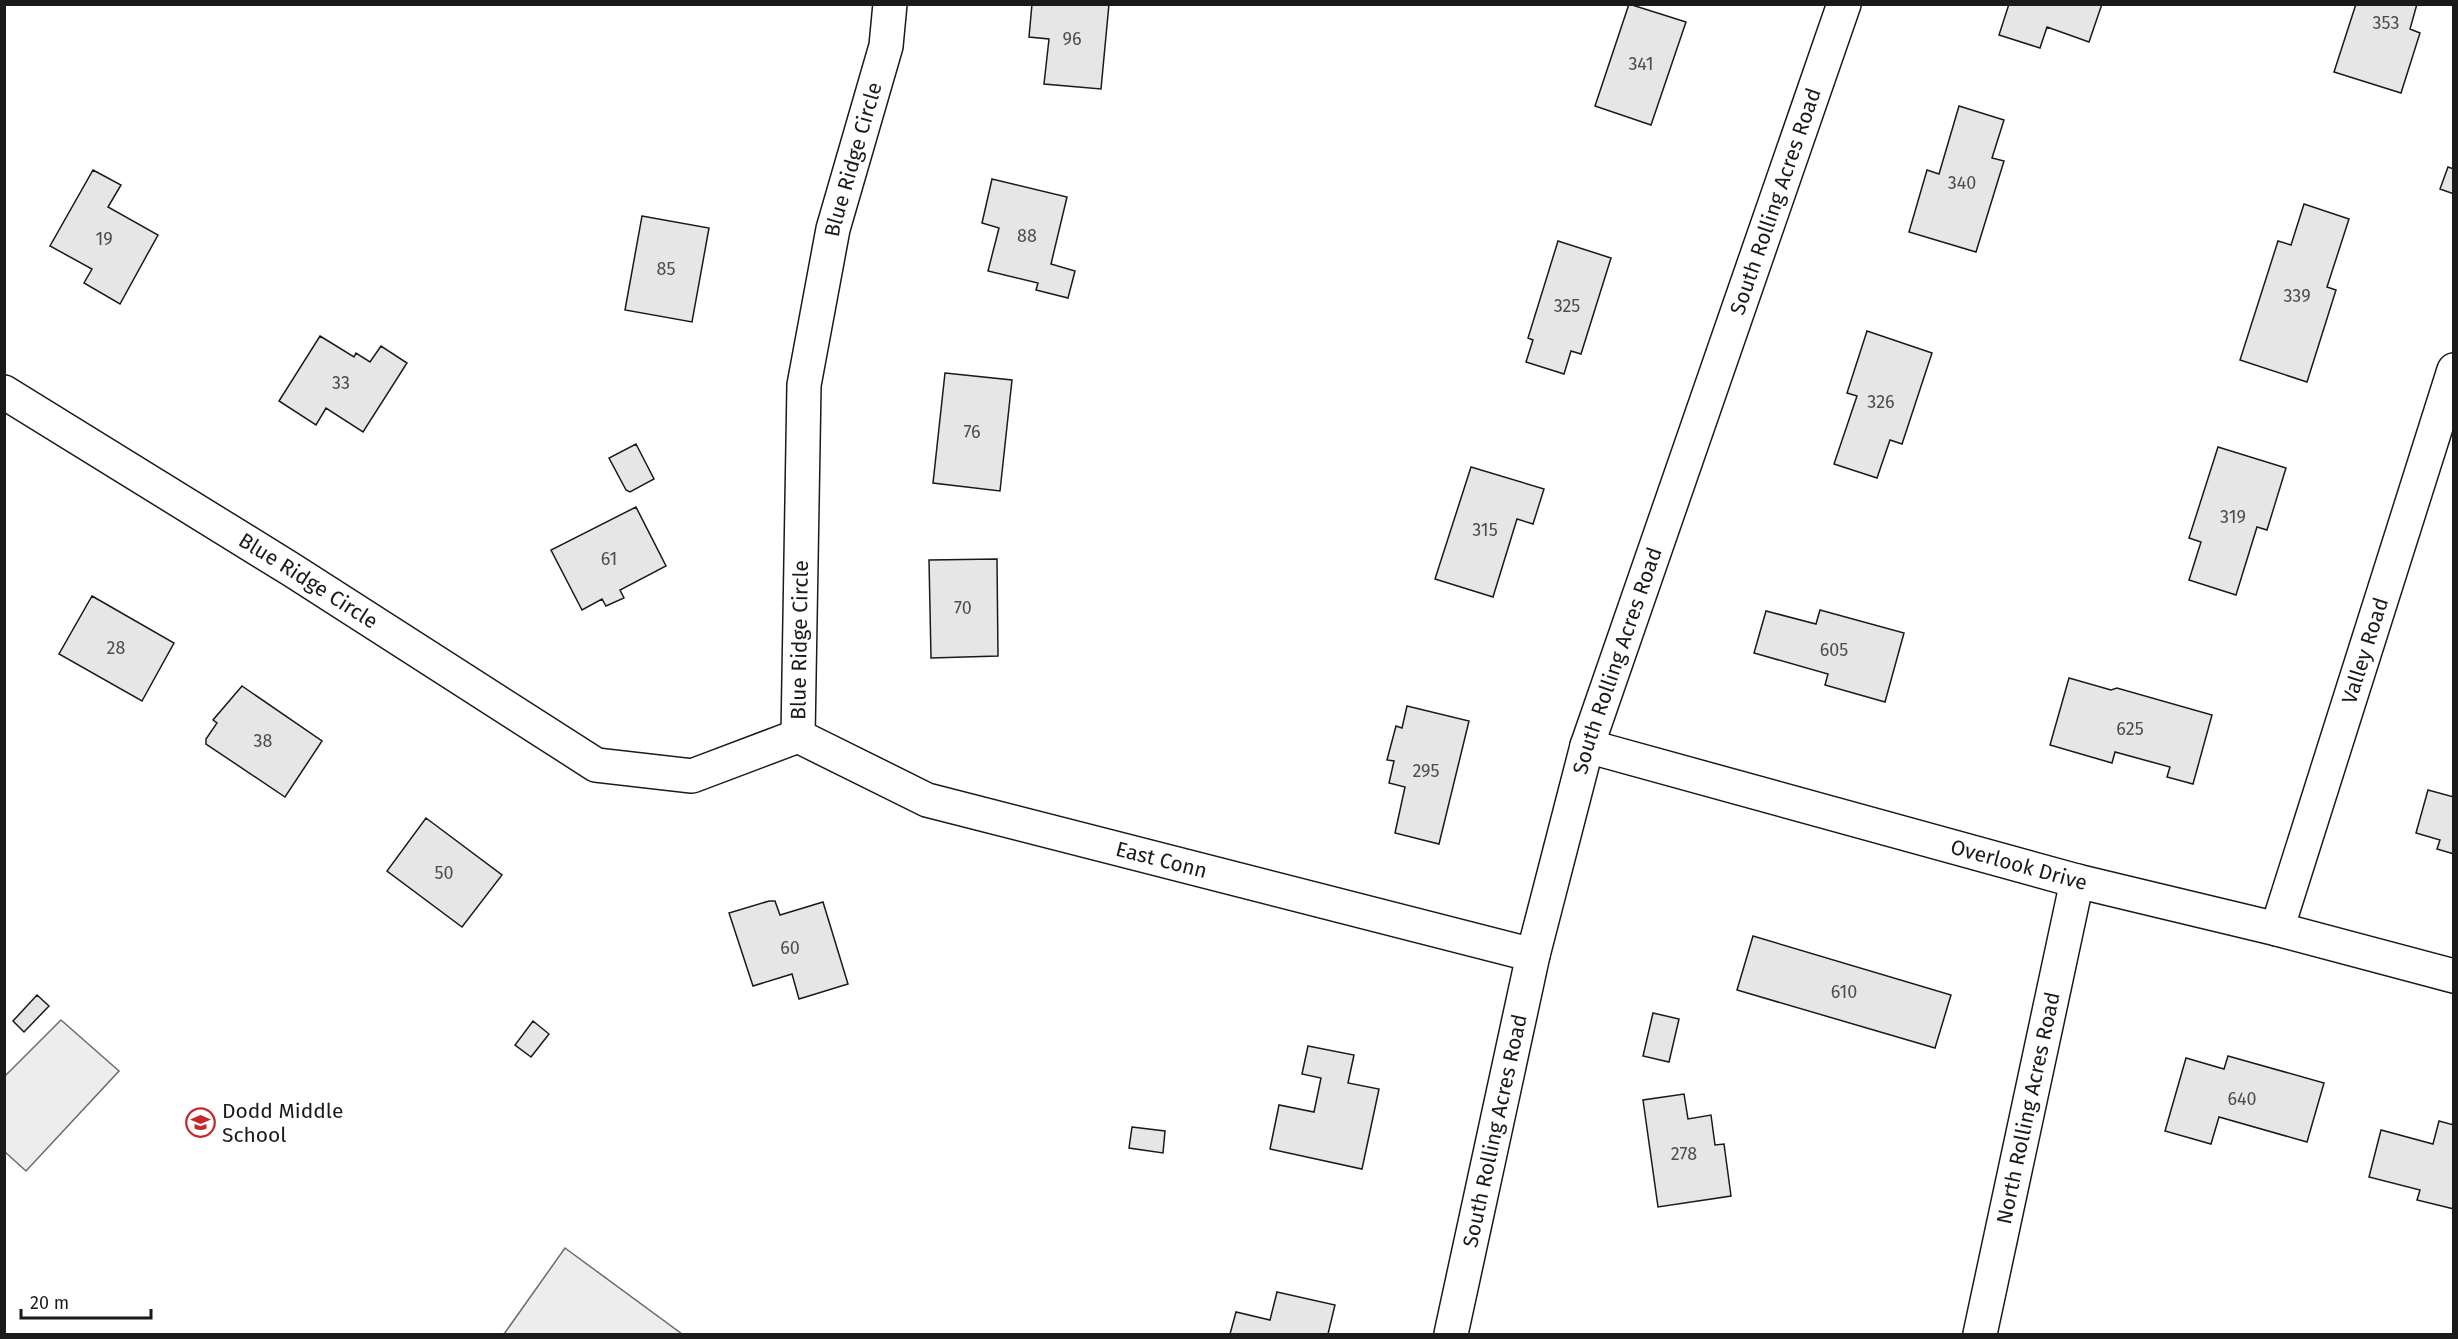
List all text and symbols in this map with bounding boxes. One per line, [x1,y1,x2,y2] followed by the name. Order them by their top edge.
[2373,12,2399,34] house number: 353
[1062,28,1082,50] house number: 96
[1628,53,1654,75] house number: 341
[819,79,888,239] street label: Blue Ridge Circle
[1724,85,1827,318] street label: South Rolling Acres Road
[1948,172,1976,194] house number: 340
[1017,225,1037,247] house number: 88
[95,228,113,250] house number: 19
[657,258,675,280] house number: 85
[2283,285,2311,307] house number: 339
[1554,295,1580,317] house number: 325
[332,372,350,394] house number: 33
[1867,391,1895,413] house number: 326
[963,421,981,443] house number: 76
[2220,506,2246,528] house number: 319
[1472,519,1498,541] house number: 315
[234,527,383,635] street label: Blue Ridge Circle
[1567,544,1668,777] street label: South Rolling Acres Road
[601,548,617,570] house number: 61
[785,560,814,720] street label: Blue Ridge Circle
[2336,594,2394,707] street label: Valley Road
[954,597,972,619] house number: 70
[107,637,125,659] house number: 28
[1820,639,1848,661] house number: 605
[2116,718,2144,740] house number: 625
[254,730,273,752] house number: 38
[1412,760,1440,782] house number: 295
[1948,834,2090,896] street label: Overlook Drive
[1113,836,1210,884] street label: East Conn
[434,862,454,884] house number: 50
[780,937,800,959] house number: 60
[1831,981,1857,1003] house number: 610
[1991,990,2066,1227] street label: North Rolling Acres Road
[1457,1012,1533,1250] street label: South Rolling Acres Road
[2227,1088,2257,1110] house number: 640
[222,1098,343,1148] place label: Dodd Middle School
[185,1107,217,1139] school or university icon: Dodd Middle School
[1671,1143,1697,1165] house number: 278
[21,1282,152,1320] scale bar
[30,1292,69,1314] text: 20 m

